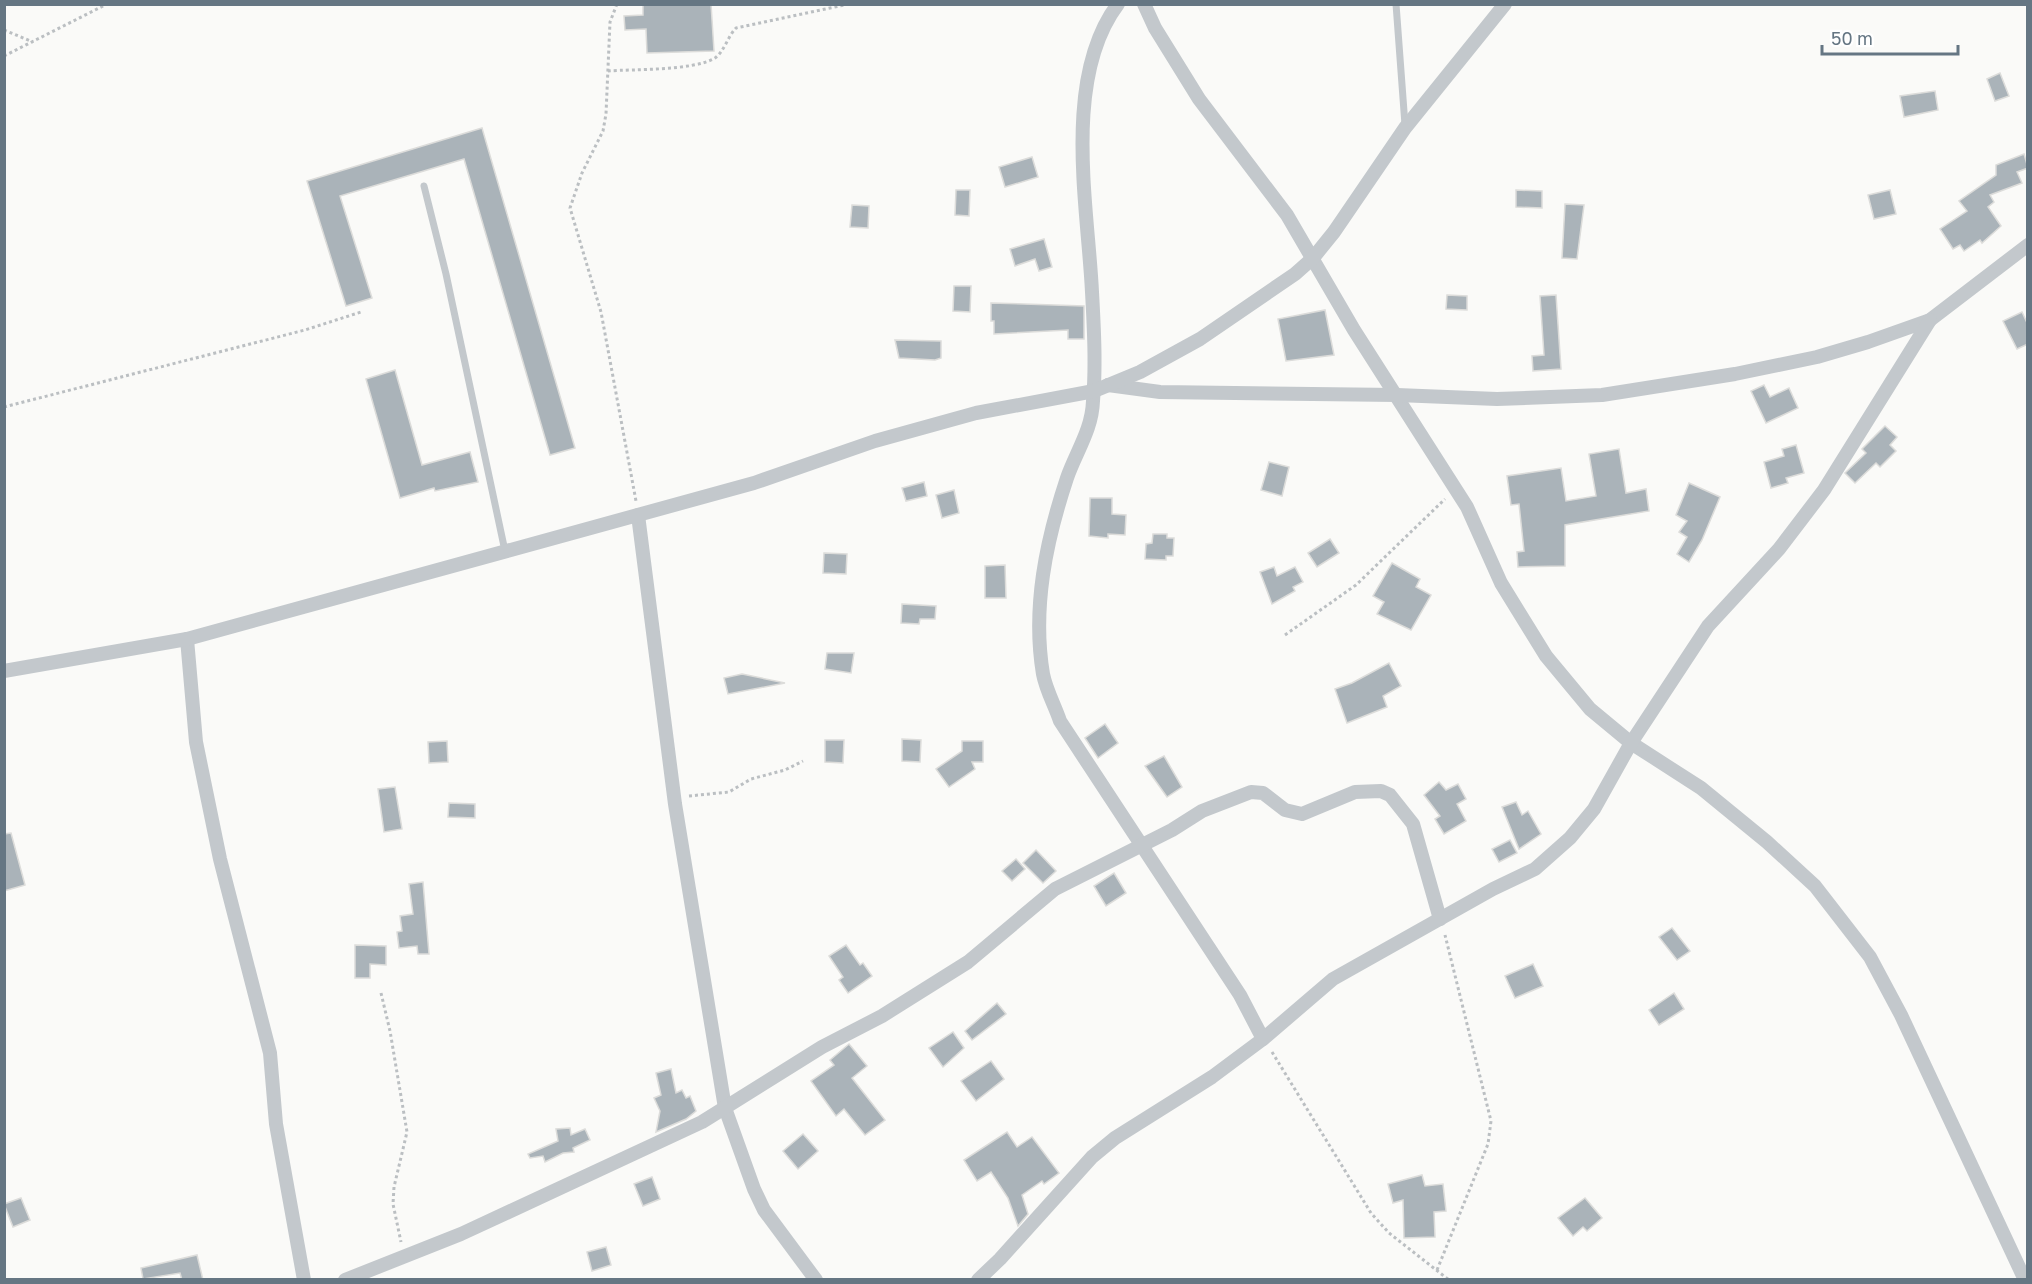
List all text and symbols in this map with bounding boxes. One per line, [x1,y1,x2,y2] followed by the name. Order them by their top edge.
[1822,18,1958,56] scale bar
[1831,27,1873,49] text: 50 m

